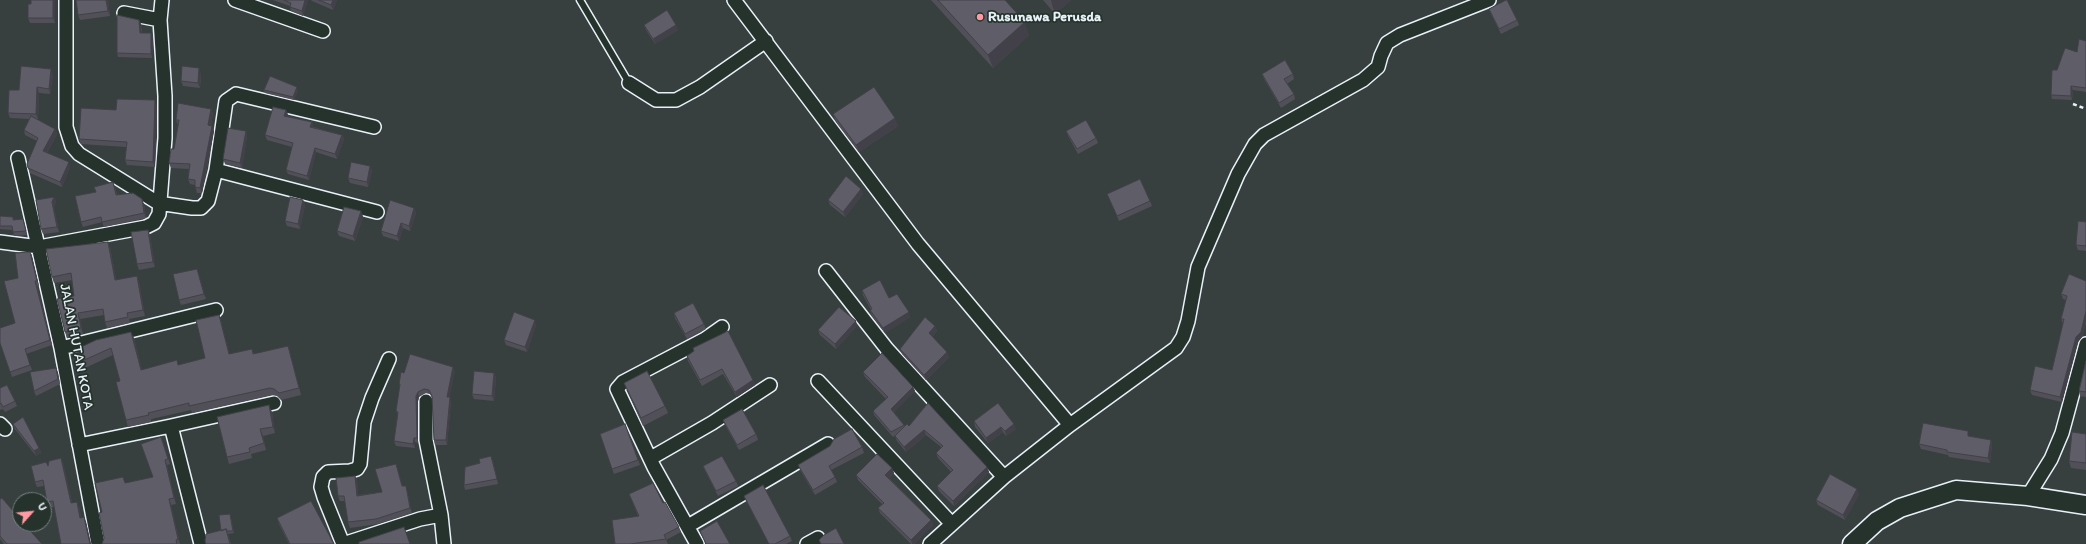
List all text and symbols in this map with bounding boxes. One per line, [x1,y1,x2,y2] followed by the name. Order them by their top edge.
[988,9,1101,25] place label: Rusunawa Perusda
[975,12,985,22] marker: Rusunawa Perusda
[56,282,96,412] street label: JALAN HUTAN KOTA
[12,492,52,532] north arrow
[35,501,50,513] text: U

